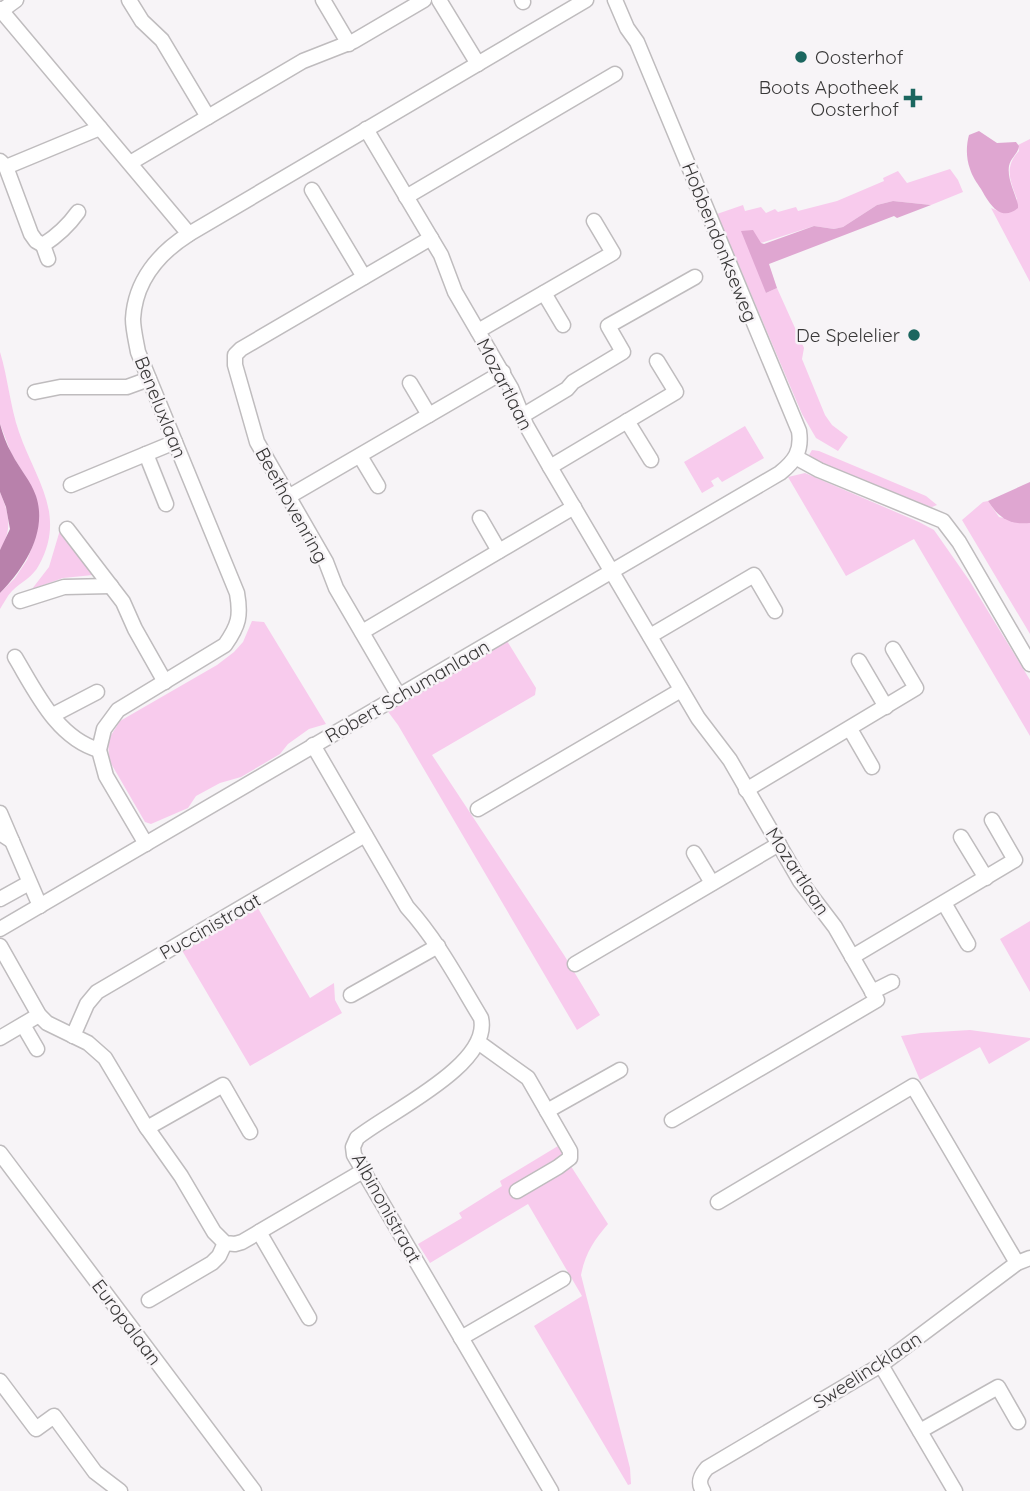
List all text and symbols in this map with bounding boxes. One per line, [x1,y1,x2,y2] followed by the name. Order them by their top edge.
[815,45,904,69] place label: Oosterhof
[793,49,809,65] marker: Oosterhof
[759,75,899,121] place label: Boots Apotheek Oosterhof
[905,90,921,106] marker: Boots Apotheek Oosterhof
[677,159,763,325] street label: Hobbendonkseweg
[796,323,901,347] place label: De Spelelier
[906,327,922,343] marker: De Spelelier
[472,334,538,434] street label: Mozartlaan
[130,353,192,461] street label: Beneluxlaan
[250,443,334,567] street label: Beethovenring
[321,634,493,748] street label: Robert Schumanlaan
[761,823,835,919] street label: Mozartlaan
[155,887,265,965] street label: Puccinistraat
[347,1149,427,1267] street label: Albinonistraat
[87,1274,167,1370] street label: Europalaan
[808,1326,926,1414] street label: Sweelincklaan

